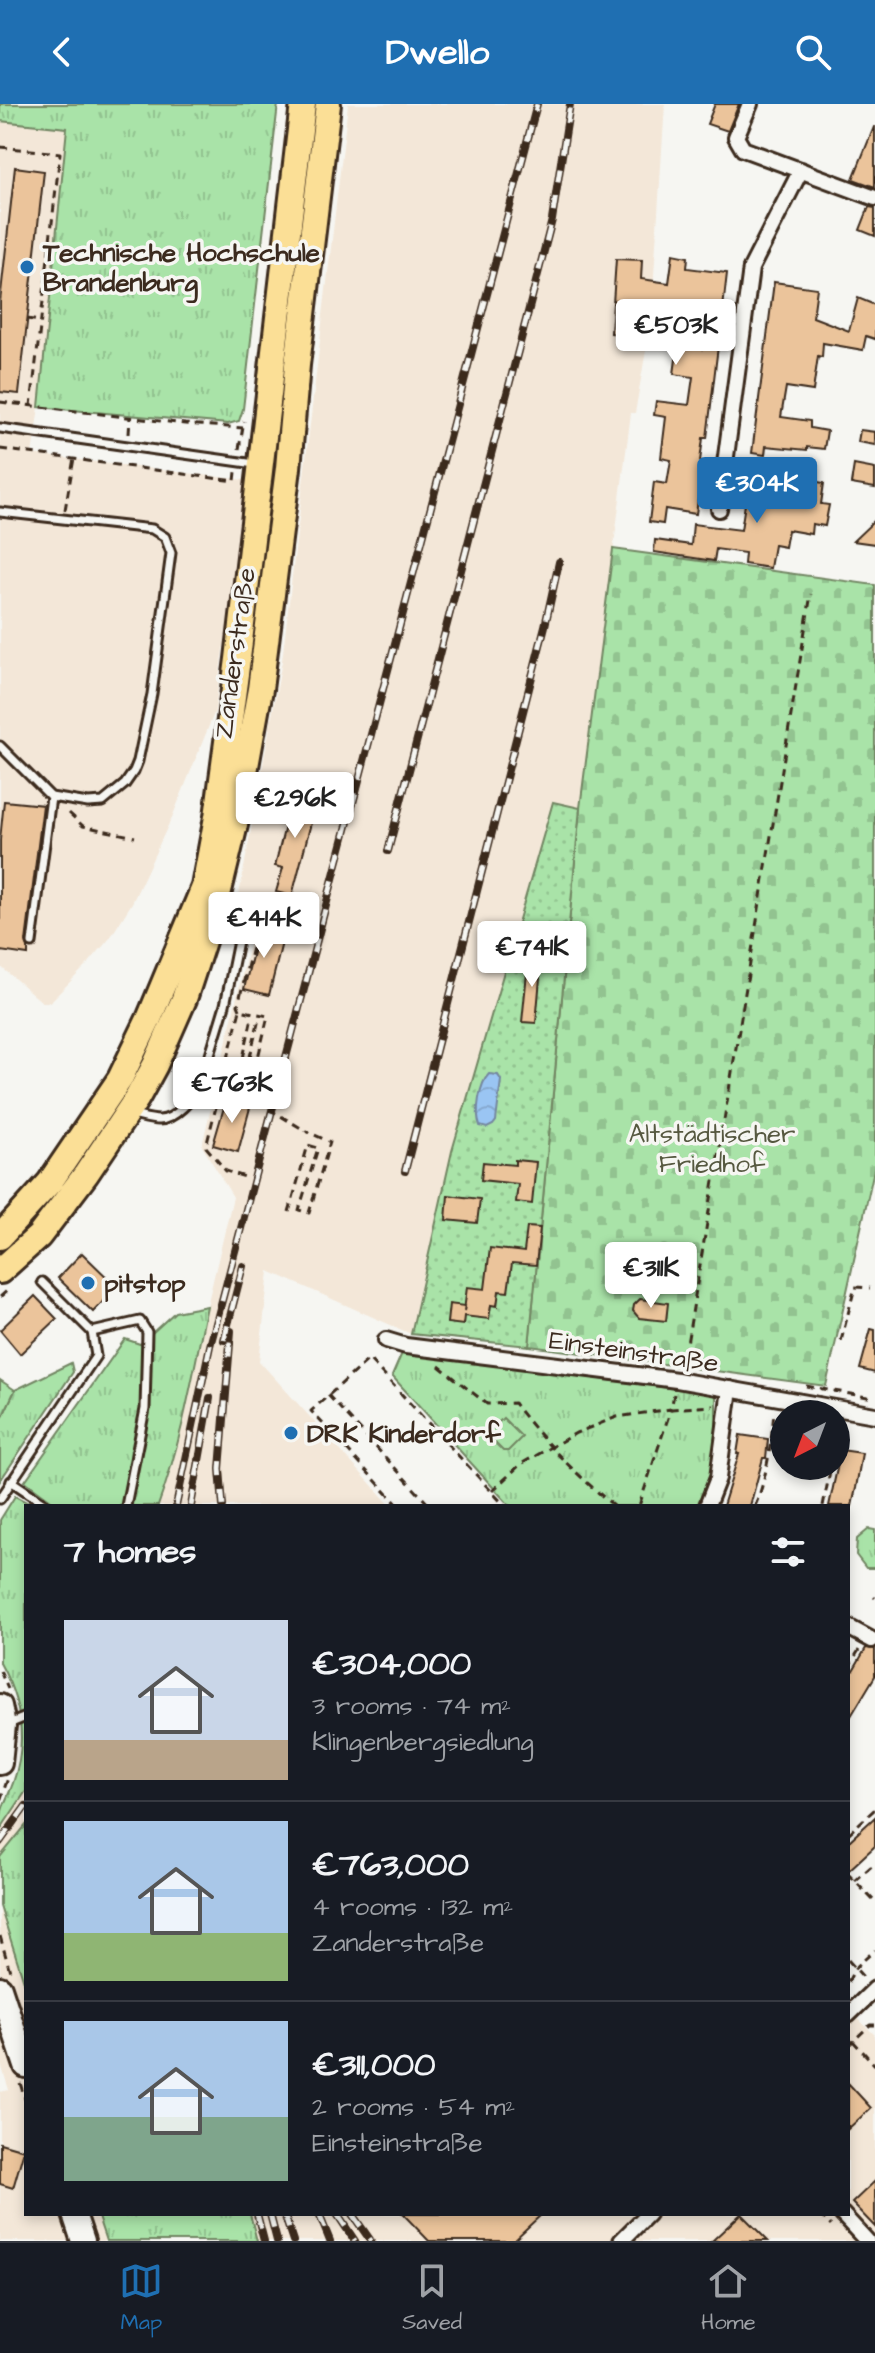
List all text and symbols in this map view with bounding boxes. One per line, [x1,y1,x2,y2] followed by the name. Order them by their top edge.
[386,27,489,78] text: Dwello
[40,30,84,74] icon: back
[791,30,835,74] icon: search
[42,235,320,304] place label: Technische Hochschule Brandenburg
[18,258,36,276] marker: Technische Hochschule Brandenburg
[620,299,732,367] pin: €503K
[634,307,718,343] text: €503K
[701,457,813,525] pin: €304K
[715,465,799,501] text: €304K
[205,565,265,741] street label: Zanderstraße
[239,772,351,840] pin: €296K
[254,780,336,816] text: €296K
[208,892,320,960] pin: €414K
[226,900,302,936] text: €414K
[476,921,588,989] pin: €741K
[495,929,569,965] text: €741K
[176,1057,288,1125] pin: €763K
[191,1065,273,1101] text: €763K
[629,1116,795,1182] park label: Altstädtischer Friedhof
[595,1242,707,1310] pin: €311K
[623,1250,679,1286] text: €311K
[104,1266,186,1302] place label: pitstop
[79,1274,97,1292] marker: pitstop
[547,1322,721,1382] street label: Einsteinstraße
[770,1400,850,1480] north arrow
[770,1400,850,1480] map controls
[307,1416,501,1452] place label: DRK Kinderdorf
[282,1424,300,1442] marker: DRK Kinderdorf
[64,1528,196,1576] text: 7 homes
[766,1530,810,1574] icon: filters
[312,1640,471,1688] text: €304,000
[128,1652,224,1748] icon: home
[312,1688,511,1724] text: 3 rooms · 74 m²
[312,1724,534,1760] text: Klingenbergsiedlung
[312,1841,469,1889] text: €763,000
[128,1853,224,1949] icon: home
[312,1889,513,1925] text: 4 rooms · 132 m²
[312,1925,484,1961] text: Zanderstraße
[312,2041,435,2089] text: €311,000
[128,2053,224,2149] icon: home
[312,2089,515,2125] text: 2 rooms · 54 m²
[312,2125,483,2161] text: Einsteinstraße
[119,2259,163,2338] tab: Map
[402,2259,462,2338] tab: Saved
[701,2259,756,2338] tab: Home

